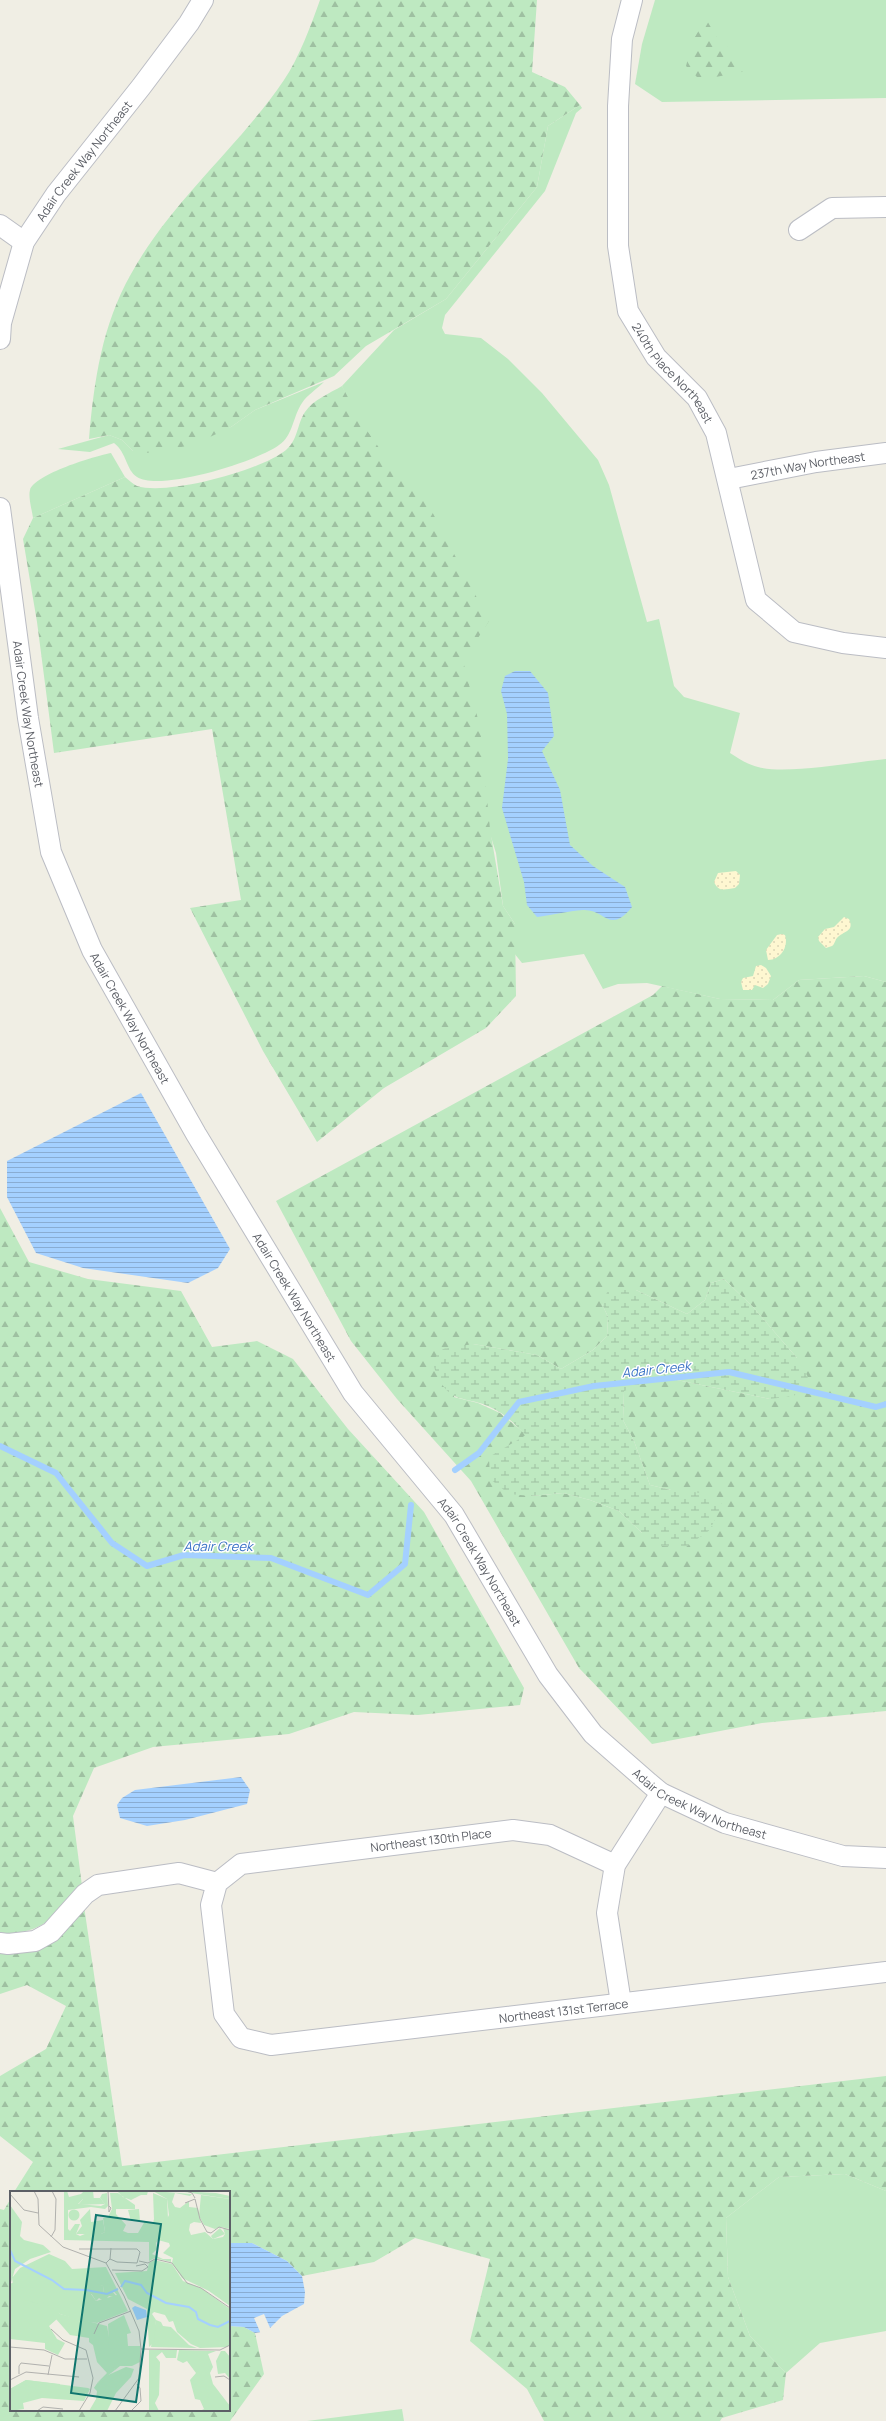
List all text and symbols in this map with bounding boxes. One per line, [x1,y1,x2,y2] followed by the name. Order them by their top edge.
[32,97,136,225] street label: Adair Creek Way Northeast
[628,319,718,426] street label: 240th Place Northeast
[749,447,866,483] street label: 237th Way Northeast
[9,640,48,789] street label: Adair Creek Way Northeast
[86,949,174,1087] street label: Adair Creek Way Northeast
[249,1229,341,1365] street label: Adair Creek Way Northeast
[621,1356,694,1382] water label: Adair Creek
[434,1494,526,1629] street label: Adair Creek Way Northeast
[184,1537,255,1555] water label: Adair Creek
[629,1764,769,1843] street label: Adair Creek Way Northeast
[370,1824,492,1856] street label: Northeast 130th Place
[498,1994,629,2026] street label: Northeast 131st Terrace
[10,2191,230,2411] inset map

